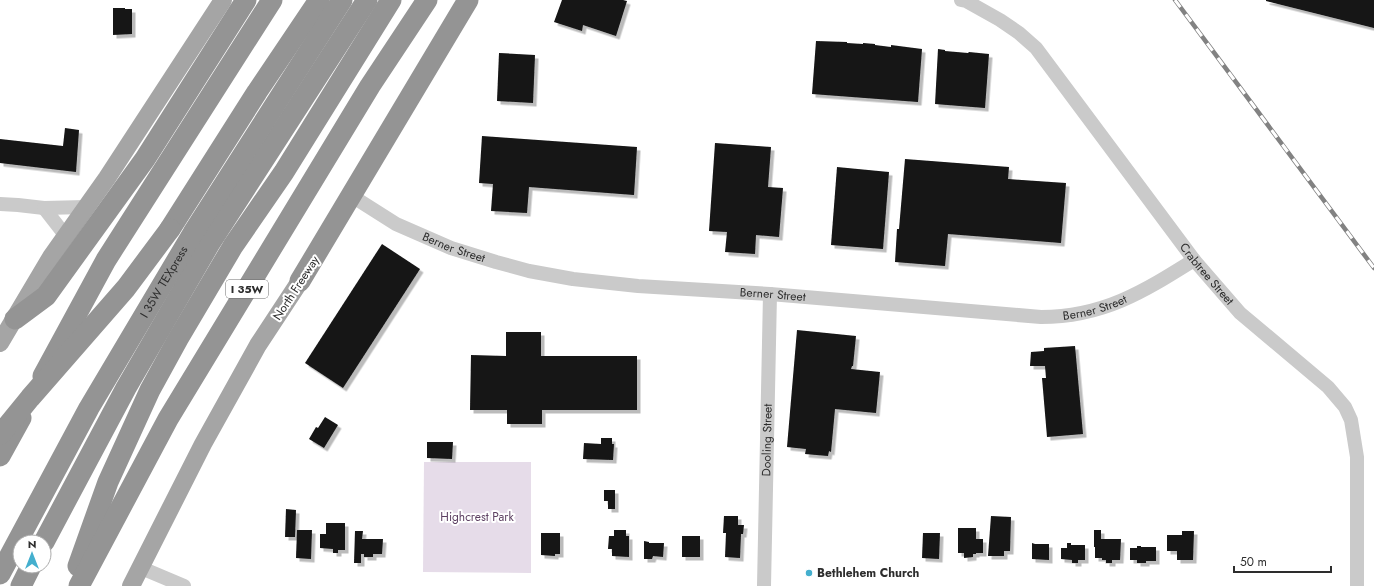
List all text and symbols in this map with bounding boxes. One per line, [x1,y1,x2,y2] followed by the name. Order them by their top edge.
[419,228,488,267] street label: Berner Street
[1175,239,1238,309] street label: Crabtree Street
[136,242,192,321] street label: I 35W TEXpress
[268,252,324,324] street label: North Freeway
[226,280,268,298] road number: I 35W
[739,283,806,306] street label: Berner Street
[1062,290,1130,325] street label: Berner Street
[757,403,777,477] street label: Dooling Street
[440,508,514,526] park label: Highcrest Park
[12,534,52,574] north arrow
[28,536,36,552] text: N
[1234,548,1331,574] scale bar
[1240,553,1267,571] text: 50 m
[817,564,920,582] place label: Bethlehem Church
[804,568,814,578] marker: Bethlehem Church

